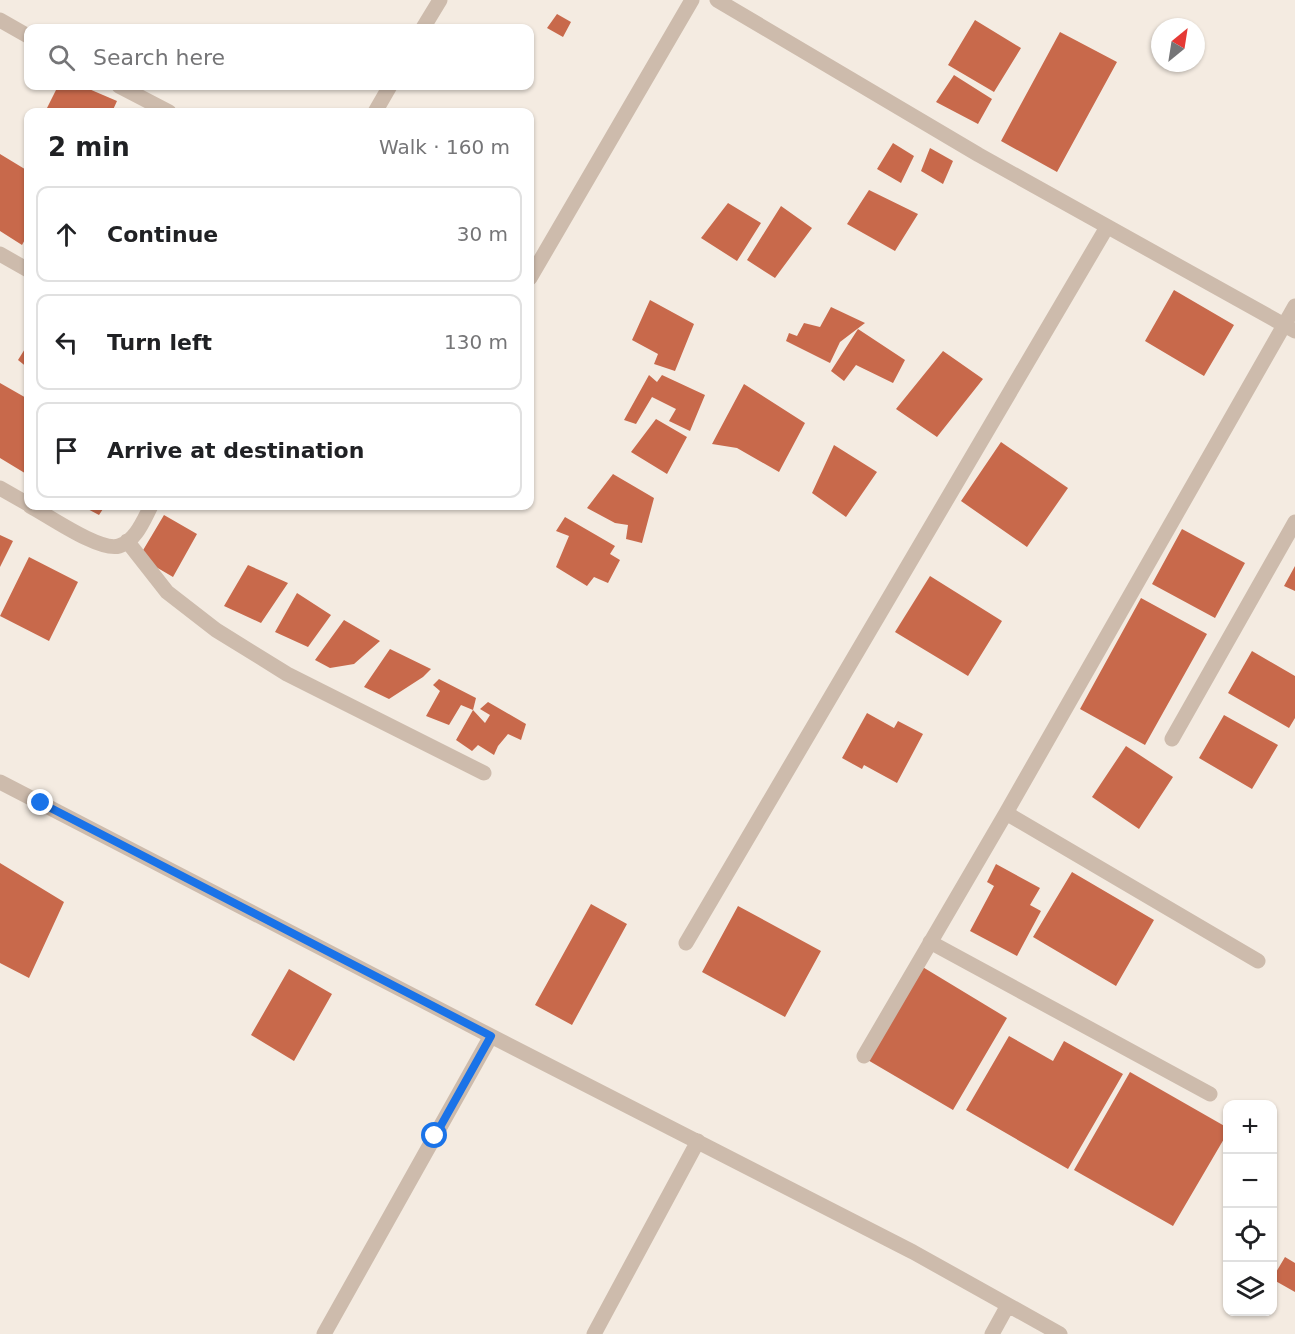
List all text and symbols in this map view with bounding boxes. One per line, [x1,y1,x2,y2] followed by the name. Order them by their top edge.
[1151,18,1205,72] north arrow
[24,24,534,90] search box
[45,41,78,74] icon: search
[93,45,225,70] text: Search here
[48,132,130,162] text: 2 min
[379,135,510,159] text: Walk · 160 m
[50,218,83,251] icon: ahead
[107,222,218,247] text: Continue
[457,222,508,246] text: 30 m
[50,326,83,359] icon: left
[107,330,212,355] text: Turn left
[444,330,508,354] text: 130 m
[50,434,83,467] icon: arrive
[107,438,364,463] text: Arrive at destination
[27,789,53,815] route end
[1223,1100,1277,1316] map controls
[1223,1100,1277,1154] button: +
[421,1122,447,1148] route start
[1223,1154,1277,1208] button: −
[1223,1208,1277,1262] button: locate
[1223,1262,1277,1316] button: layers

